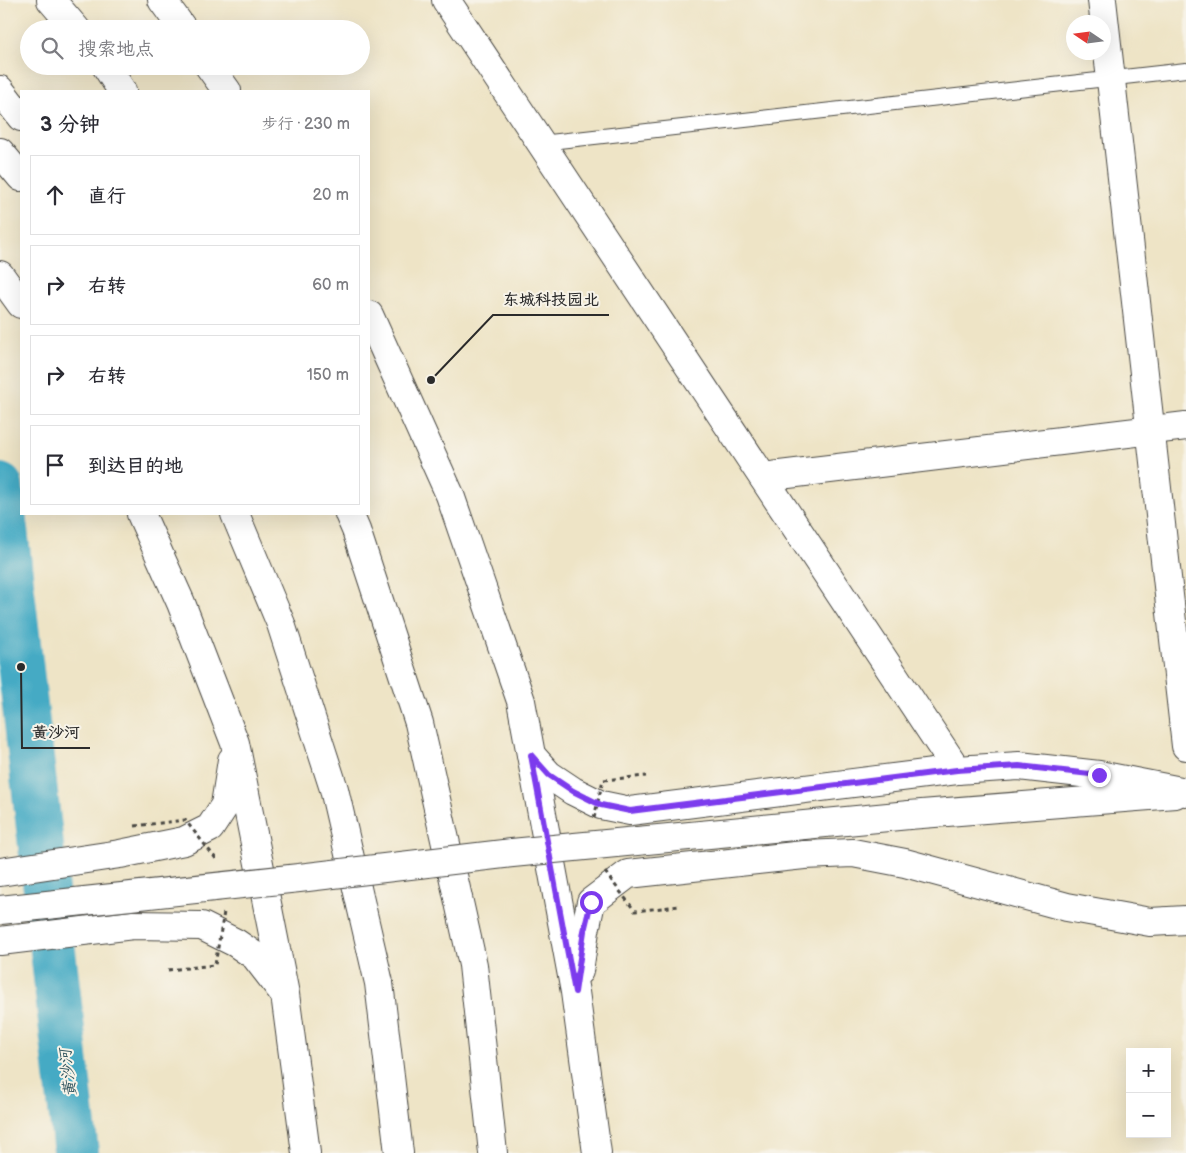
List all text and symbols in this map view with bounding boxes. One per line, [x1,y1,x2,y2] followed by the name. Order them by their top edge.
[1066,15,1111,60] north arrow
[20,20,370,75] search box
[38,34,66,62] icon: search
[78,38,154,61] text: 搜索地点
[40,112,100,137] text: 3 分钟
[262,115,350,134] text: 步行 · 230 m
[41,181,69,209] icon: ahead
[88,185,126,208] text: 直行
[313,186,349,205] text: 20 m
[41,271,69,299] icon: right
[88,275,126,298] text: 右转
[312,276,349,295] text: 60 m
[493,284,609,315] callout: 东城科技园北
[503,291,599,310] text: 东城科技园北
[41,361,69,389] icon: right
[88,365,126,388] text: 右转
[307,366,349,385] text: 150 m
[41,451,69,479] icon: arrive
[88,455,183,478] text: 到达目的地
[22,717,90,748] callout: 黄沙河
[32,724,80,743] text: 黄沙河
[1088,764,1111,787] route end
[580,891,603,914] route start
[56,1045,81,1098] water label: 黄沙河
[1126,1048,1171,1138] map controls
[1126,1048,1171,1093] button: +
[1126,1093,1171,1138] button: −

